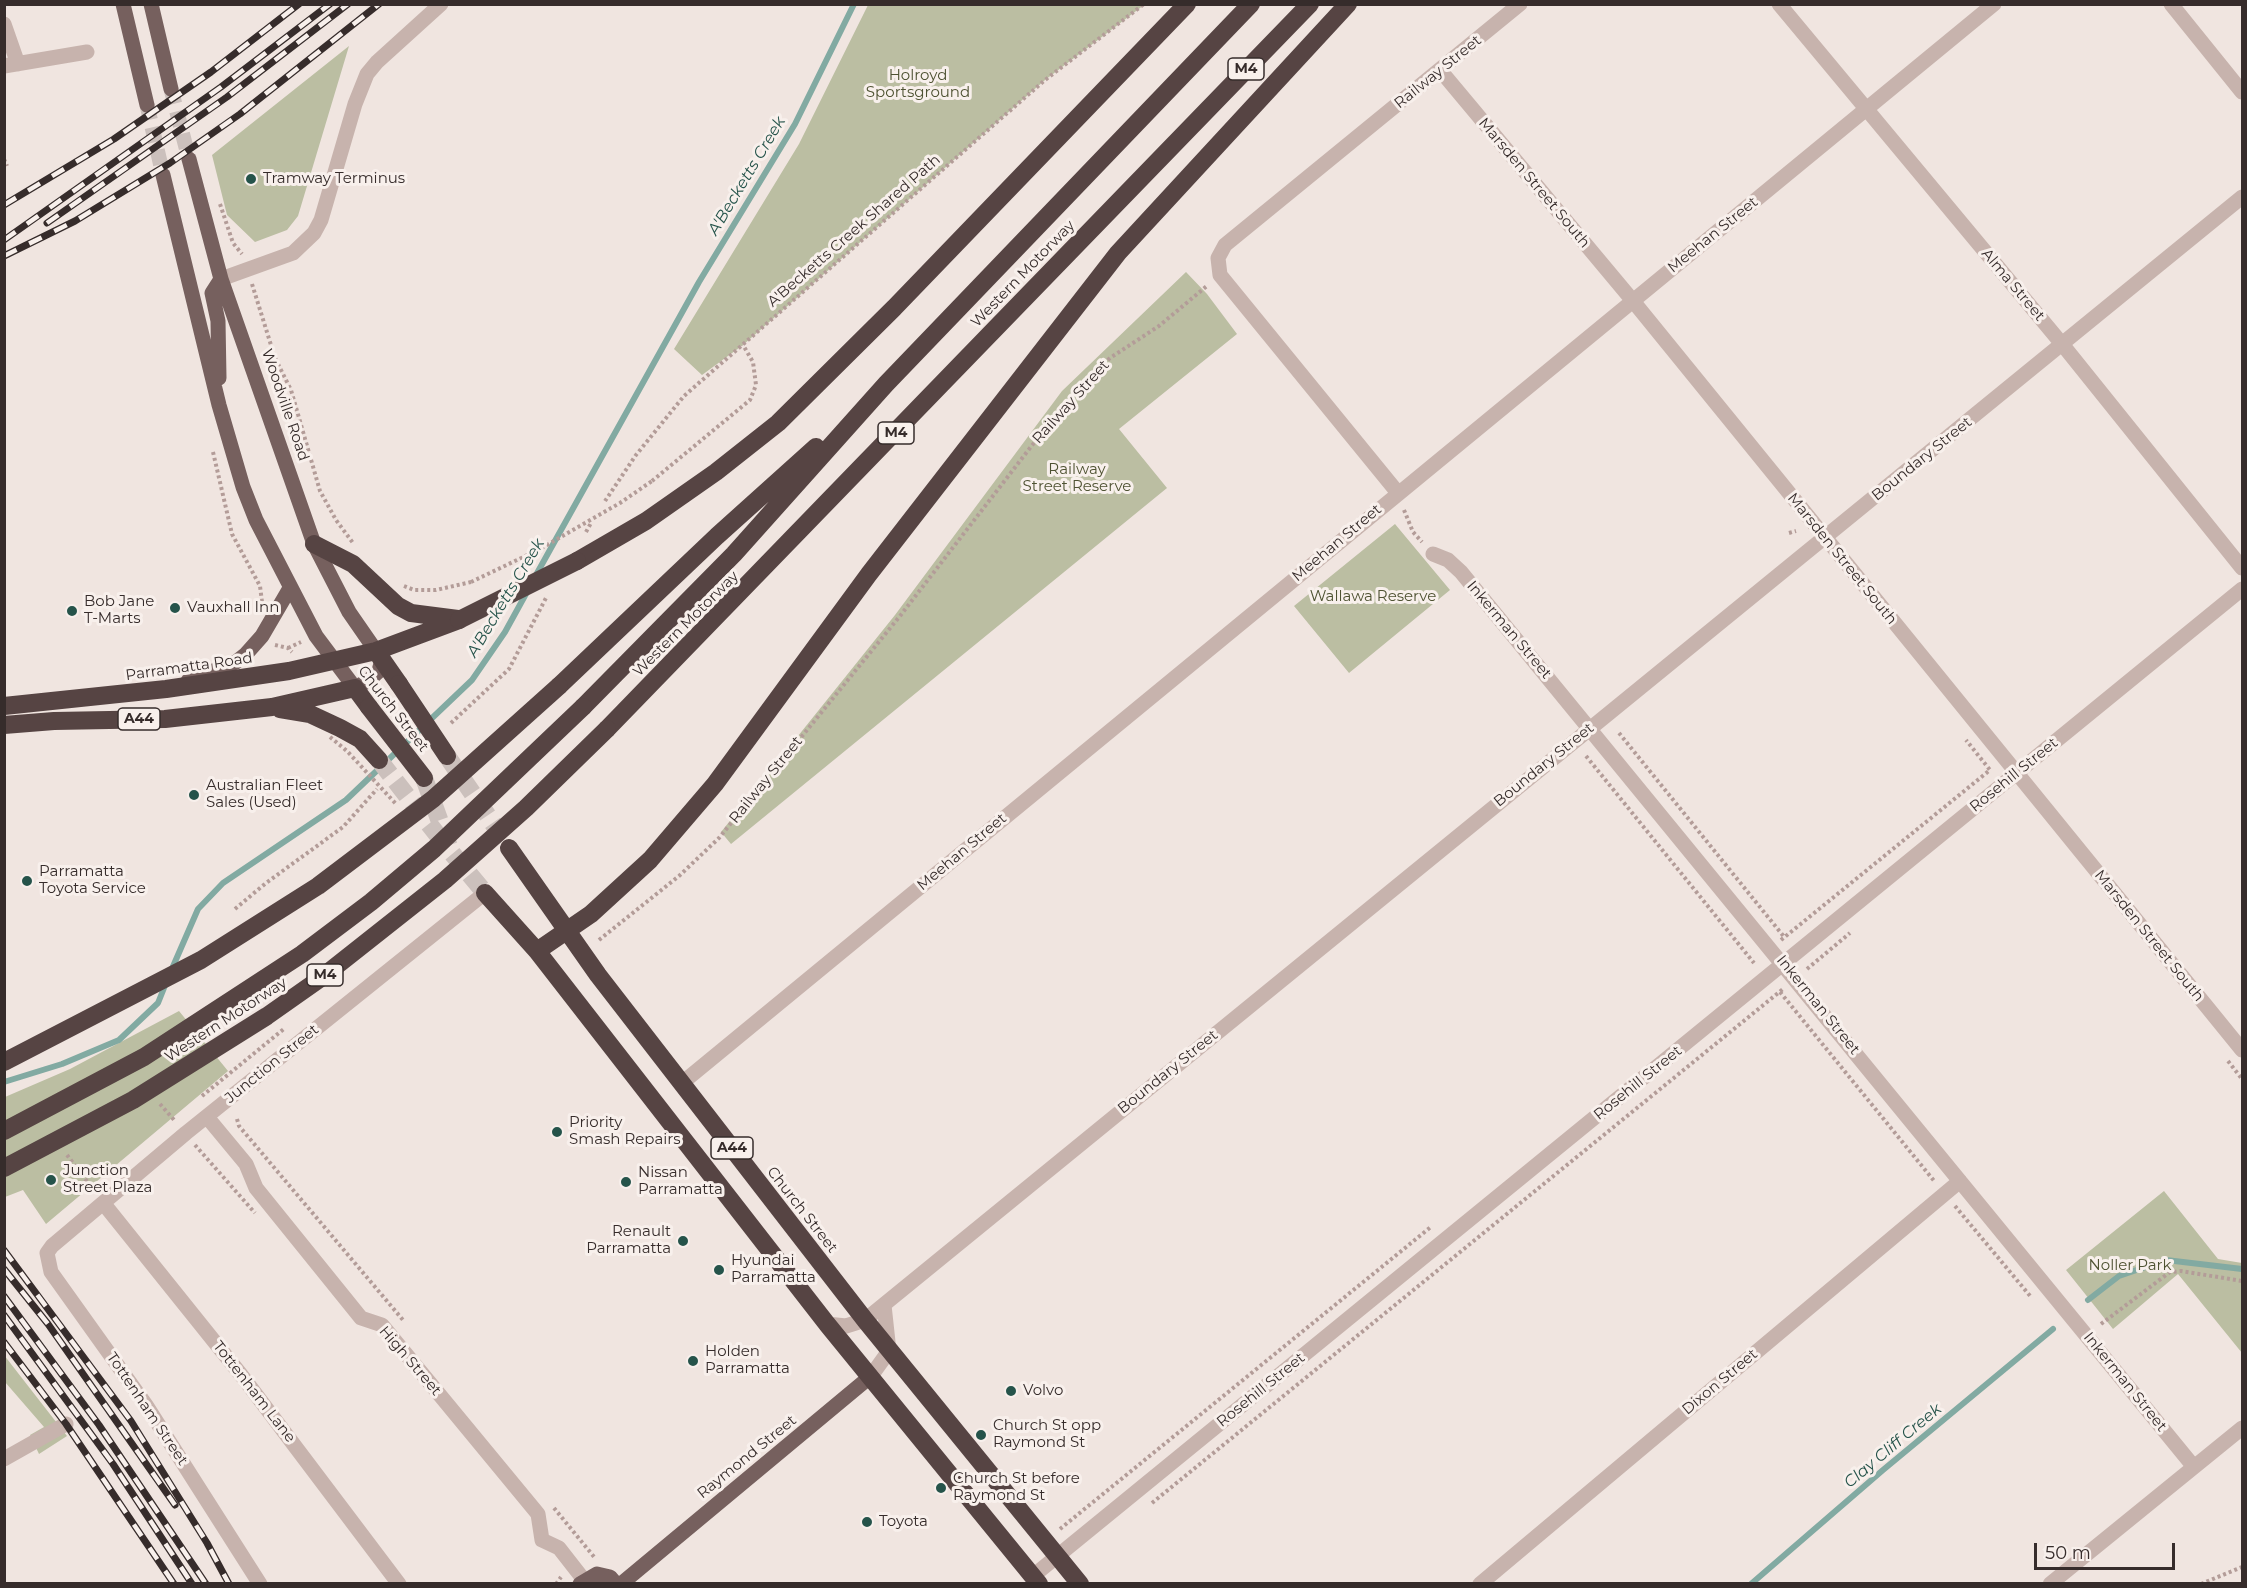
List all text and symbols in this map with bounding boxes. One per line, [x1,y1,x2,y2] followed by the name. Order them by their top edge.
[1391,31,1485,113] street label: Railway Street
[1228,58,1264,80] road number: M4
[866,67,970,102] park label: Holroyd Sportsground
[704,113,790,239] water label: A'Becketts Creek
[1474,114,1594,252] street label: Marsden Street South
[764,151,944,311] street label: A'Becketts Creek Shared Path
[263,170,405,188] place label: Tramway Terminus
[244,172,258,186] marker: Tramway Terminus
[1664,193,1762,277] street label: Meehan Street
[967,217,1079,331] street label: Western Motorway
[1978,245,2048,325] street label: Alma Street
[257,347,313,463] street label: Woodville Road
[1029,356,1113,448] street label: Railway Street
[1868,413,1976,505] street label: Boundary Street
[878,422,914,444] road number: M4
[1023,461,1131,496] park label: Railway Street Reserve
[1783,490,1901,628] street label: Marsden Street South
[1289,500,1385,586] street label: Meehan Street
[463,535,549,661] water label: A'Becketts Creek
[629,567,743,681] street label: Western Motorway
[1463,577,1555,683] street label: Inkerman Street
[1310,588,1436,606] park label: Wallawa Reserve
[84,593,154,628] place label: Bob Jane T-Marts
[187,599,279,617] place label: Vauxhall Inn
[168,601,182,615] marker: Vauxhall Inn
[65,604,79,618] marker: Bob Jane T-Marts
[124,649,254,685] street label: Parramatta Road
[354,662,432,756] street label: Church Street
[118,708,160,730] road number: A44
[1490,719,1598,811] street label: Boundary Street
[725,733,807,827] street label: Railway Street
[1966,734,2062,816] street label: Rosehill Street
[206,777,323,812] place label: Australian Fleet Sales (Used)
[187,788,201,802] marker: Australian Fleet Sales (Used)
[914,809,1010,895] street label: Meehan Street
[39,863,146,898] place label: Parramatta Toyota Service
[2090,867,2208,1005] street label: Marsden Street South
[20,874,34,888] marker: Parramatta Toyota Service
[1772,952,1864,1058] street label: Inkerman Street
[307,964,343,986] road number: M4
[162,974,290,1066] street label: Western Motorway
[222,1021,322,1107] street label: Junction Street
[1114,1026,1222,1118] street label: Boundary Street
[1590,1042,1686,1124] street label: Rosehill Street
[569,1114,681,1149] place label: Priority Smash Repairs
[550,1125,564,1139] marker: Priority Smash Repairs
[711,1137,753,1159] road number: A44
[63,1162,152,1197] place label: Junction Street Plaza
[763,1163,841,1257] street label: Church Street
[638,1164,723,1199] place label: Nissan Parramatta
[44,1173,58,1187] marker: Junction Street Plaza
[619,1175,633,1189] marker: Nissan Parramatta
[586,1223,671,1258] place label: Renault Parramatta
[676,1234,690,1248] marker: Renault Parramatta
[731,1252,816,1287] place label: Hyundai Parramatta
[2089,1257,2171,1275] park label: Noller Park
[712,1263,726,1277] marker: Hyundai Parramatta
[375,1323,445,1399] street label: High Street
[2079,1329,2171,1435] street label: Inkerman Street
[209,1338,299,1446] street label: Tottenham Lane
[705,1343,790,1378] place label: Holden Parramatta
[1679,1345,1761,1419] street label: Dixon Street
[103,1349,191,1469] street label: Tottenham Street
[1213,1349,1309,1431] street label: Rosehill Street
[686,1354,700,1368] marker: Holden Parramatta
[1023,1382,1063,1400] place label: Volvo
[1004,1384,1018,1398] marker: Volvo
[1840,1400,1946,1492] water label: Clay Cliff Creek
[694,1412,800,1502] street label: Raymond Street
[993,1417,1101,1452] place label: Church St opp Raymond St
[974,1428,988,1442] marker: Church St opp Raymond St
[953,1470,1080,1505] place label: Church St before Raymond St
[934,1481,948,1495] marker: Church St before Raymond St
[879,1513,928,1531] place label: Toyota
[860,1515,874,1529] marker: Toyota
[2037,1531,2178,1569] scale bar
[2045,1542,2091,1564] text: 50 m

